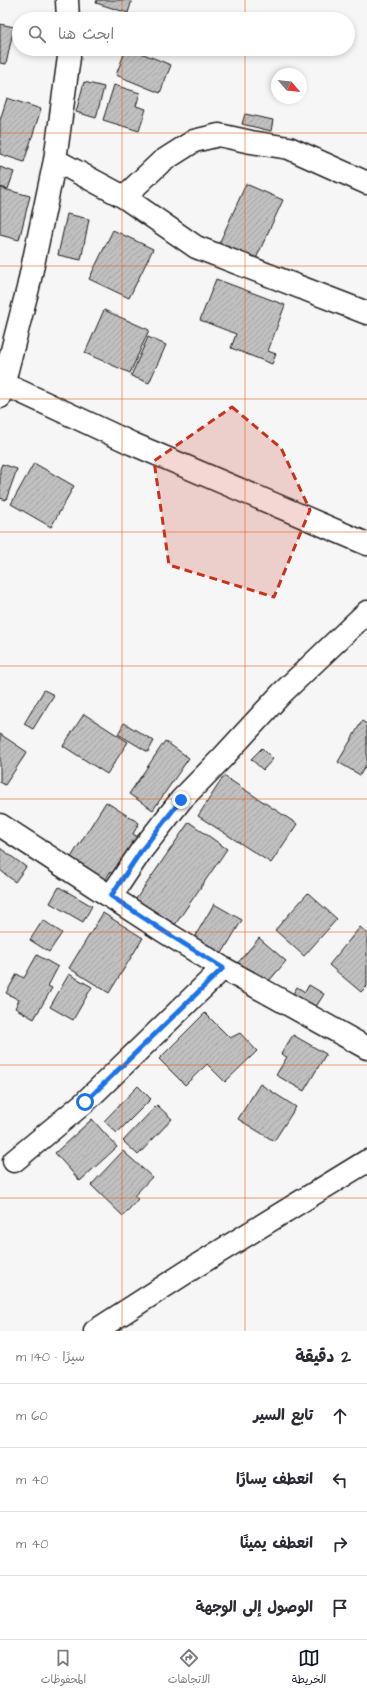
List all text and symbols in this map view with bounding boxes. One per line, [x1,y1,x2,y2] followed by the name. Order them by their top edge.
[12,12,355,56] search box
[26,23,48,45] icon: search
[58,24,114,45] text: ابحث هنا
[271,68,307,104] north arrow
[172,791,190,809] route end
[76,1093,94,1111] route start
[295,1345,351,1369] text: 2 دقيقة
[16,1348,85,1366] text: سيرًا · 140 m
[254,1405,313,1426] text: تابع السير
[329,1405,351,1427] icon: ahead
[16,1407,48,1425] text: 60 m
[236,1469,313,1490] text: انعطف يسارًا
[329,1469,351,1491] icon: left
[16,1471,48,1489] text: 40 m
[240,1533,313,1554] text: انعطف يمينًا
[329,1533,351,1555] icon: right
[16,1535,48,1553] text: 40 m
[196,1597,313,1618] text: الوصول إلى الوجهة
[329,1597,351,1619] icon: arrive
[41,1647,86,1689] tab: المحفوظات
[168,1647,210,1689] tab: الاتجاهات
[292,1647,326,1689] tab: الخريطة

